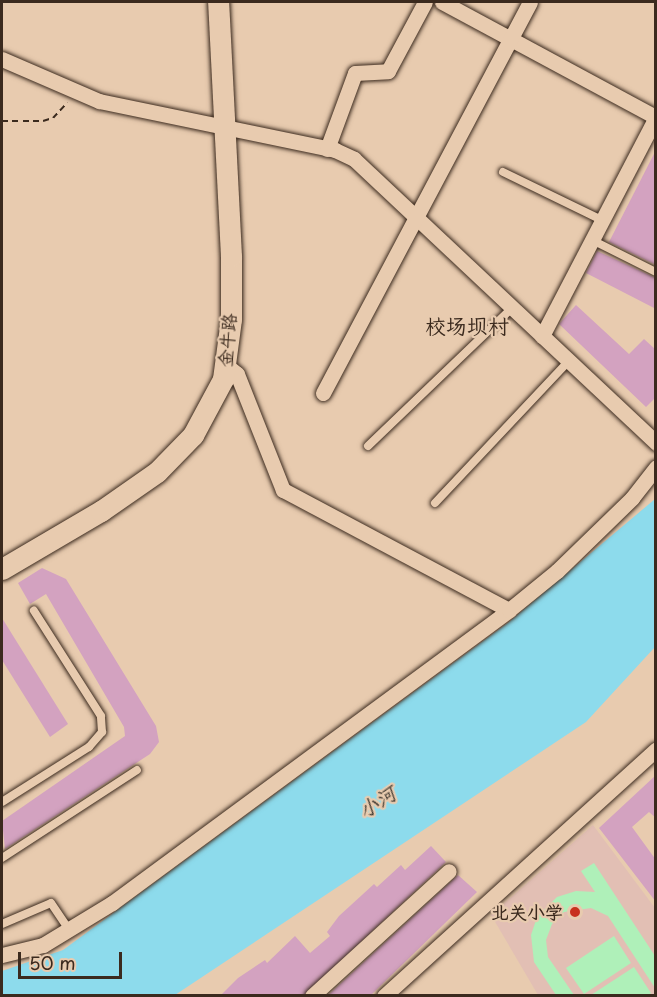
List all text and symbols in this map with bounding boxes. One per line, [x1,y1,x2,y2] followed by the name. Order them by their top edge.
[214,312,240,368] street label: 金牛路
[425,312,509,338] district label: 校场坝村
[354,781,400,823] water label: 小河
[491,901,563,923] place label: 北关小学
[568,905,582,919] marker: 北关小学
[21,940,124,978] scale bar
[29,949,76,976] text: 50 m

